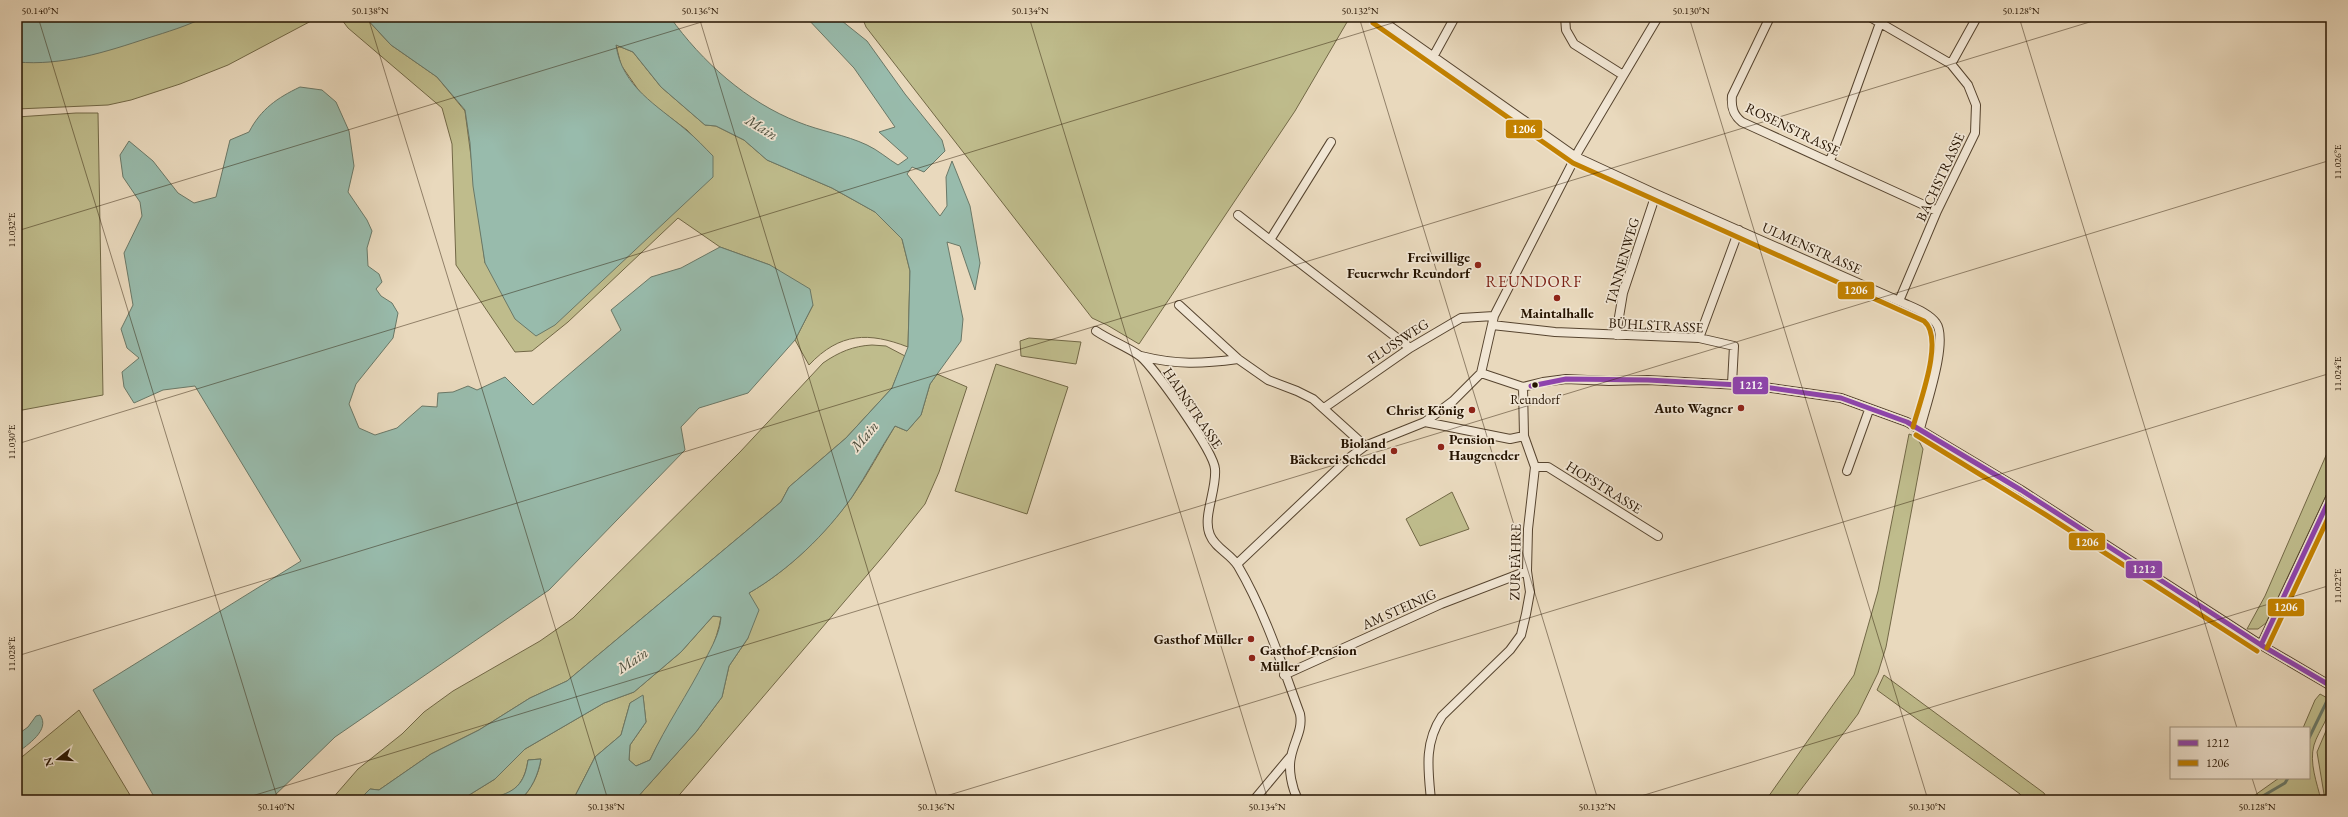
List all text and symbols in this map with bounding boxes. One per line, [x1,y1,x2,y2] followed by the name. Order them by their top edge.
[21,4,59,17] text: 50.140°N
[351,4,389,17] text: 50.138°N
[681,4,719,17] text: 50.136°N
[1011,4,1049,17] text: 50.134°N
[1341,4,1379,17] text: 50.132°N
[1672,4,1710,17] text: 50.130°N
[2002,4,2040,17] text: 50.128°N
[1743,98,1843,160] street label: ROSENSTRASSE
[742,110,782,144] water label: Main
[1505,119,1543,139] line badge: 1206
[1512,122,1536,136] text: 1206
[1912,130,1968,224] street label: BACHSTRASSE
[2331,144,2344,179] text: 11.026°E
[5,212,18,247] text: 11.032°E
[1601,215,1643,307] street label: TANNENWEG
[1759,218,1865,278] street label: ULMENSTRASSE
[1347,248,1472,282] place label: Freiwillige Feuerwehr Reundorf
[1473,260,1483,270] marker: Freiwillige Feuerwehr Reundorf
[1486,271,1582,292] district label: REUNDORF
[1837,281,1875,300] line badge: 1206
[1844,283,1868,297] text: 1206
[1552,293,1562,303] marker: Maintalhalle
[1520,304,1594,322] place label: Maintalhalle
[1364,314,1432,368] street label: FLUSSWEG
[1608,314,1704,336] street label: BÜHLSTRASSE
[2331,356,2344,391] text: 11.024°E
[1159,364,1227,452] street label: HAINSTRASSE
[1732,376,1769,395] line badge: 1212
[1739,378,1763,392] text: 1212
[1530,380,1540,390] marker: Reundorf
[1510,391,1562,408] place label: Reundorf
[1653,399,1733,417] place label: Auto Wagner
[1386,401,1465,419] place label: Christ König
[1736,403,1746,413] marker: Auto Wagner
[1467,405,1477,415] marker: Christ König
[845,417,882,456] water label: Main
[5,424,18,459] text: 11.030°E
[1449,430,1520,464] place label: Pension Haugeneder
[1290,434,1386,468] place label: Bioland Bäckerei Schedel
[1436,442,1446,452] marker: Pension Haugeneder
[1389,446,1399,456] marker: Bioland Bäckerei Schedel
[1563,457,1645,518] street label: HOFSTRASSE
[1505,523,1525,600] street label: ZUR FÄHRE
[2068,532,2106,551] line badge: 1206
[2075,535,2099,549] text: 1206
[2125,560,2163,579] line badge: 1212
[2132,562,2156,576] text: 1212
[2331,568,2344,603] text: 11.022°E
[1358,585,1439,634] street label: AM STEINIG
[2267,598,2305,617] line badge: 1206
[2274,600,2298,614] text: 1206
[1154,630,1243,648] place label: Gasthof Müller
[1246,634,1256,644] marker: Gasthof Müller
[5,636,18,671] text: 11.028°E
[1260,641,1357,675] place label: Gasthof-Pension Müller
[612,643,651,678] water label: Main
[1247,653,1257,663] marker: Gasthof-Pension Müller
[2170,727,2310,779] legend
[2206,735,2229,751] text: 1212
[38,739,78,779] north arrow
[2206,755,2229,771] text: 1206
[40,756,56,768] text: N
[257,800,295,813] text: 50.140°N
[587,800,625,813] text: 50.138°N
[917,800,955,813] text: 50.136°N
[1248,800,1286,813] text: 50.134°N
[1578,800,1616,813] text: 50.132°N
[1908,800,1946,813] text: 50.130°N
[2238,800,2276,813] text: 50.128°N

